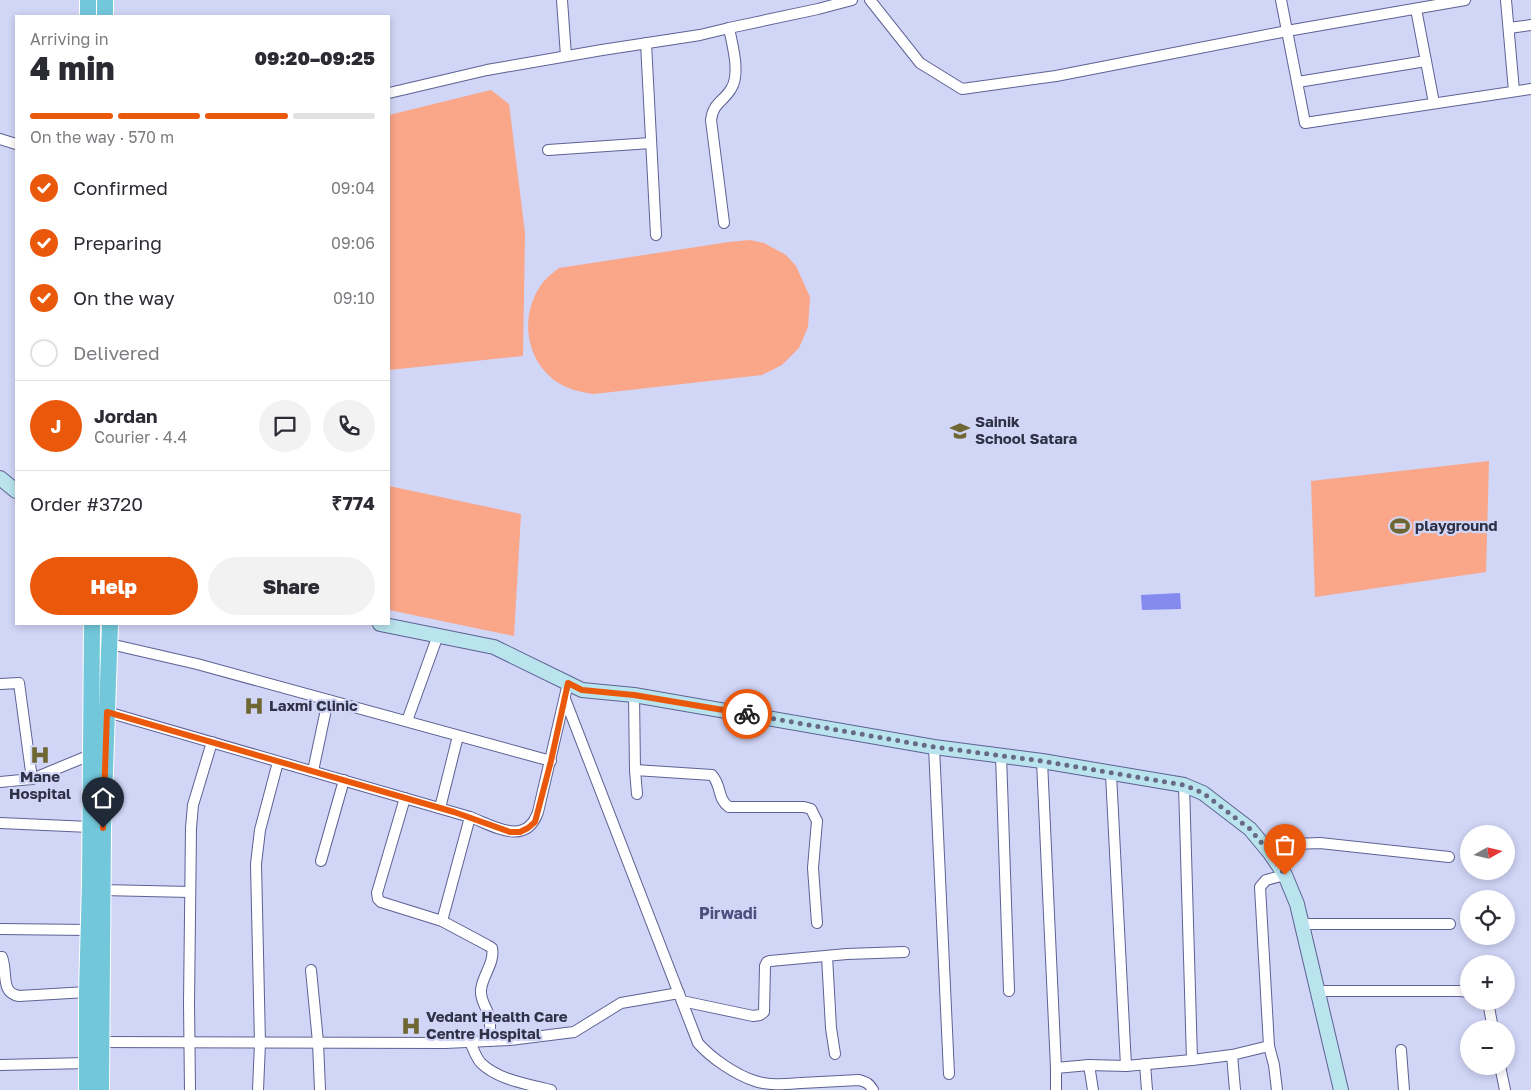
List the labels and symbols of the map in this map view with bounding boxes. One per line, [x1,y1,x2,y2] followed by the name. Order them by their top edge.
[975,412,1078,447] place label: Sainik School Satara
[949,420,971,442] school or university icon: Sainik School Satara
[1389,515,1411,537] sports icon: playground
[1415,516,1498,534] place label: playground
[722,689,772,739] courier
[243,695,265,717] hospital icon: Laxmi Clinic
[269,696,358,714] place label: Laxmi Clinic
[29,744,51,766] hospital icon: Mane Hospital
[9,767,71,802] place label: Mane Hospital
[82,777,124,828] pin
[1264,824,1306,875] pin
[1460,825,1515,880] north arrow
[699,903,757,923] district label: Pirwadi
[426,1007,568,1042] place label: Vedant Health Care Centre Hospital
[400,1015,422,1037] hospital icon: Vedant Health Care Centre Hospital

